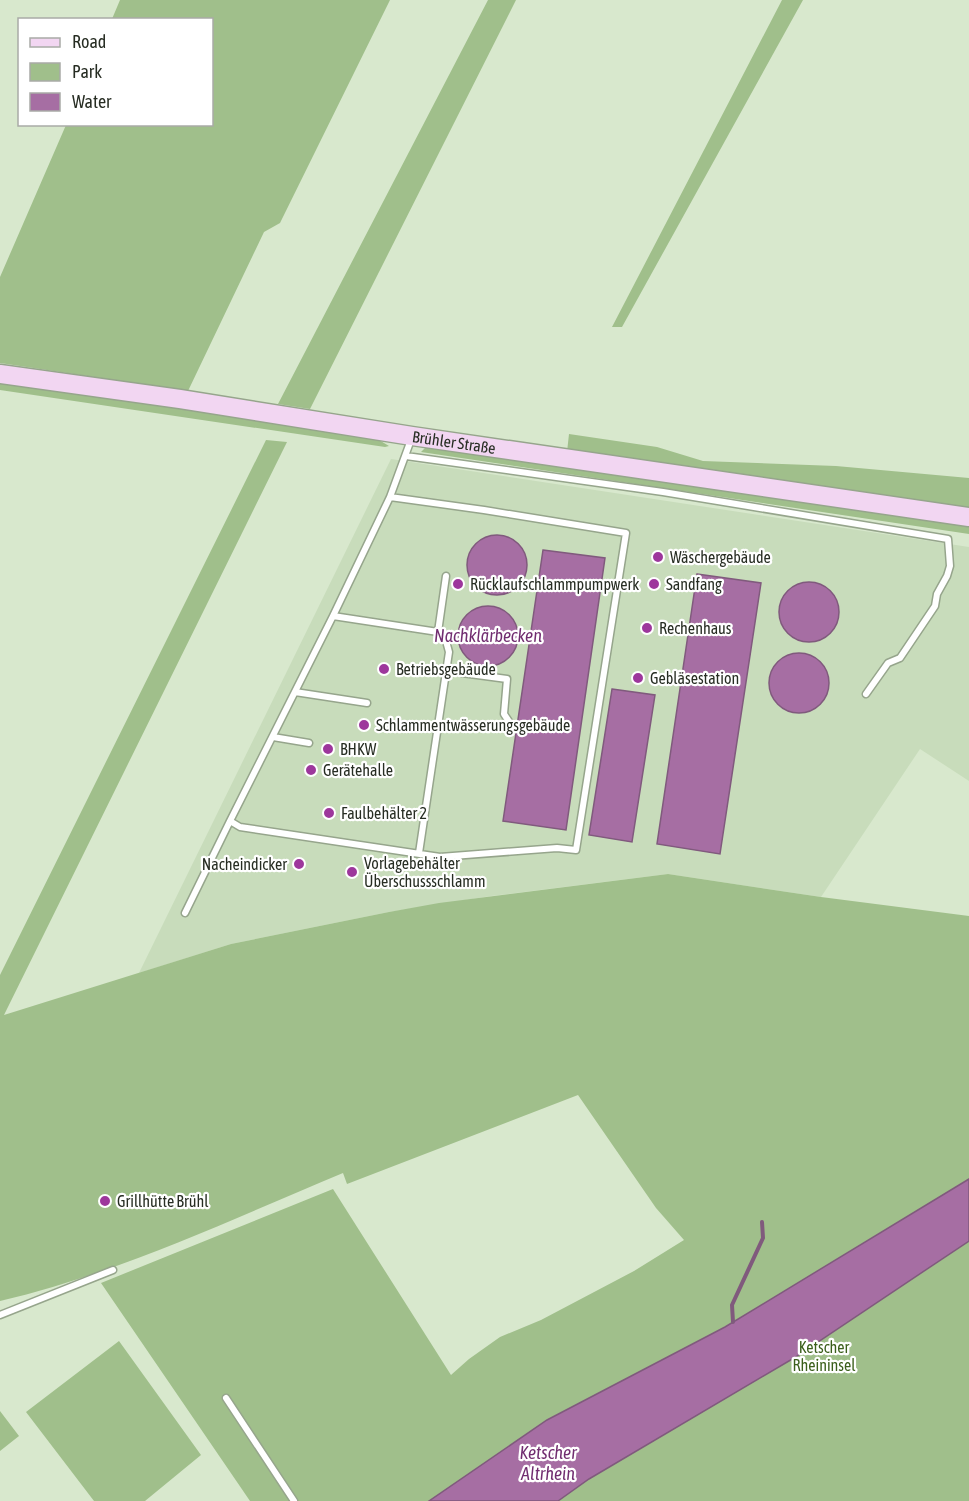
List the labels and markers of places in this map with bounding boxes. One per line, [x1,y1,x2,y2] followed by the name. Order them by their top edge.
[670,548,771,567] place label: Wäschergebäude
[651,550,665,564] marker: Wäschergebäude
[470,575,639,594] place label: Rücklaufschlammpumpwerk
[666,575,722,594] place label: Sandfang
[451,577,465,591] marker: Rücklaufschlammpumpwerk
[647,577,661,591] marker: Sandfang
[659,619,732,637] place label: Rechenhaus
[640,621,654,635] marker: Rechenhaus
[396,660,496,679] place label: Betriebsgebäude
[377,662,391,676] marker: Betriebsgebäude
[650,669,739,687] place label: Gebläsestation
[631,671,645,685] marker: Gebläsestation
[376,716,570,735] place label: Schlammentwässerungsgebäude
[357,718,371,732] marker: Schlammentwässerungsgebäude
[340,740,377,758] place label: BHKW
[321,742,335,756] marker: BHKW
[323,761,393,779] place label: Gerätehalle
[304,763,318,777] marker: Gerätehalle
[341,804,427,822] place label: Faulbehälter 2
[322,806,336,820] marker: Faulbehälter 2
[364,854,485,890] place label: Vorlagebehälter Überschussschlamm
[202,855,287,873] place label: Nacheindicker
[292,857,306,871] marker: Nacheindicker
[345,865,359,879] marker: Vorlagebehälter Überschussschlamm
[117,1192,209,1210] place label: Grillhütte Brühl
[98,1194,112,1208] marker: Grillhütte Brühl

